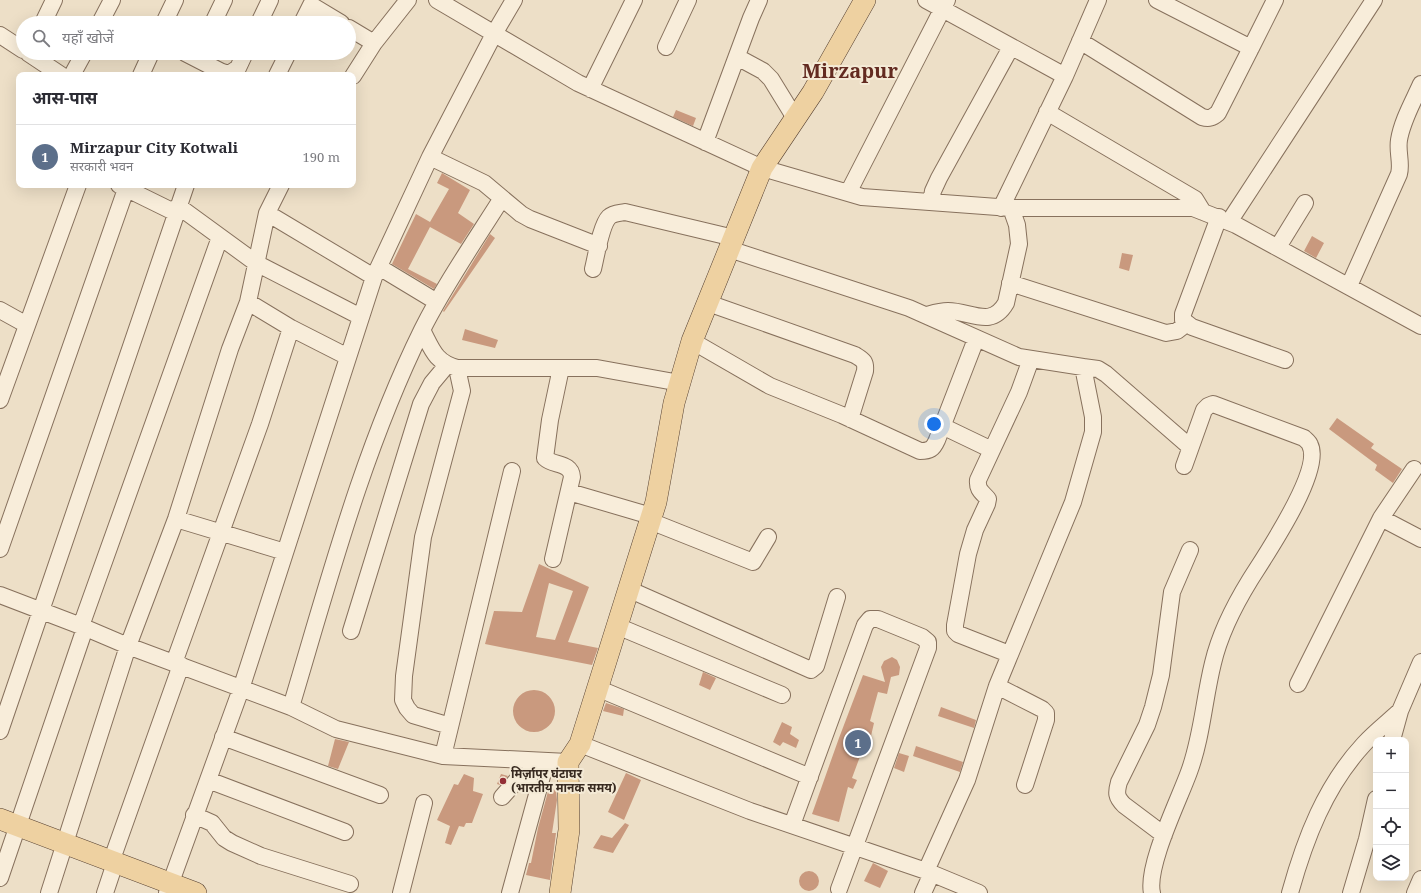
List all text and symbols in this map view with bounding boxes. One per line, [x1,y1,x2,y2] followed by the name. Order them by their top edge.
[16,16,356,60] search box
[30,27,52,49] icon: search
[62,27,114,47] text: यहाँ खोजें
[802,57,898,84] district label: Mirzapur
[32,86,97,109] text: आस-पास
[70,137,238,157] text: Mirzapur City Kotwali
[41,148,49,166] text: 1
[303,148,340,166] text: 190 m
[70,157,133,175] text: सरकारी भवन
[924,414,944,434] your location
[845,728,871,758] pin: 1
[1373,737,1409,881] map controls
[1373,737,1409,773] button: +
[511,765,617,796] place label: मिर्ज़ापुर घंटाघर (भारतीय मानक समय)
[1373,773,1409,809] button: −
[498,776,508,786] marker: मिर्ज़ापुर घंटाघर (भारतीय मानक समय)
[1373,809,1409,845] button: locate
[1373,845,1409,881] button: layers

